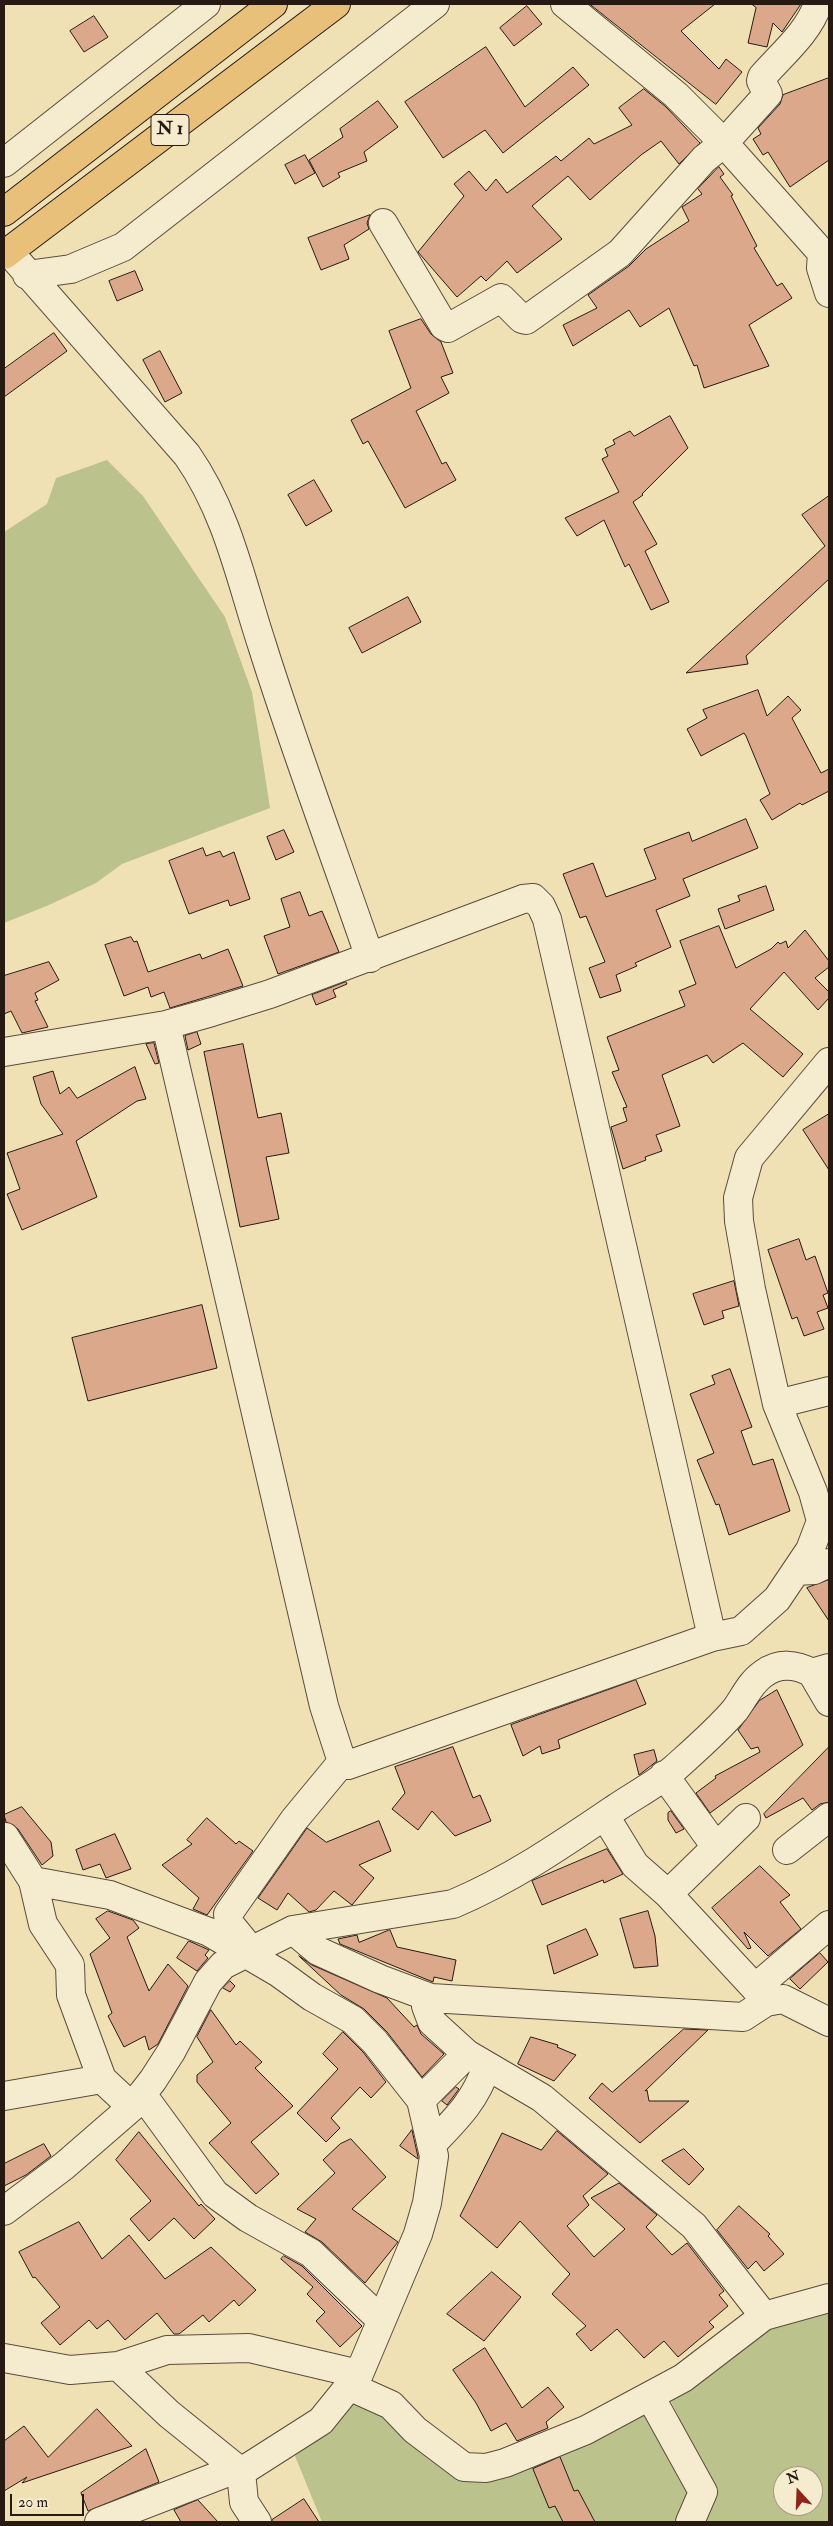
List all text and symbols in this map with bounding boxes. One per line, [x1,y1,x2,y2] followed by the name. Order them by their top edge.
[151,114,189,146] road number: N 1
[773,2466,823,2516] north arrow
[784,2467,802,2488] text: N
[12,2484,86,2516] scale bar
[18,2493,48,2512] text: 20 m

